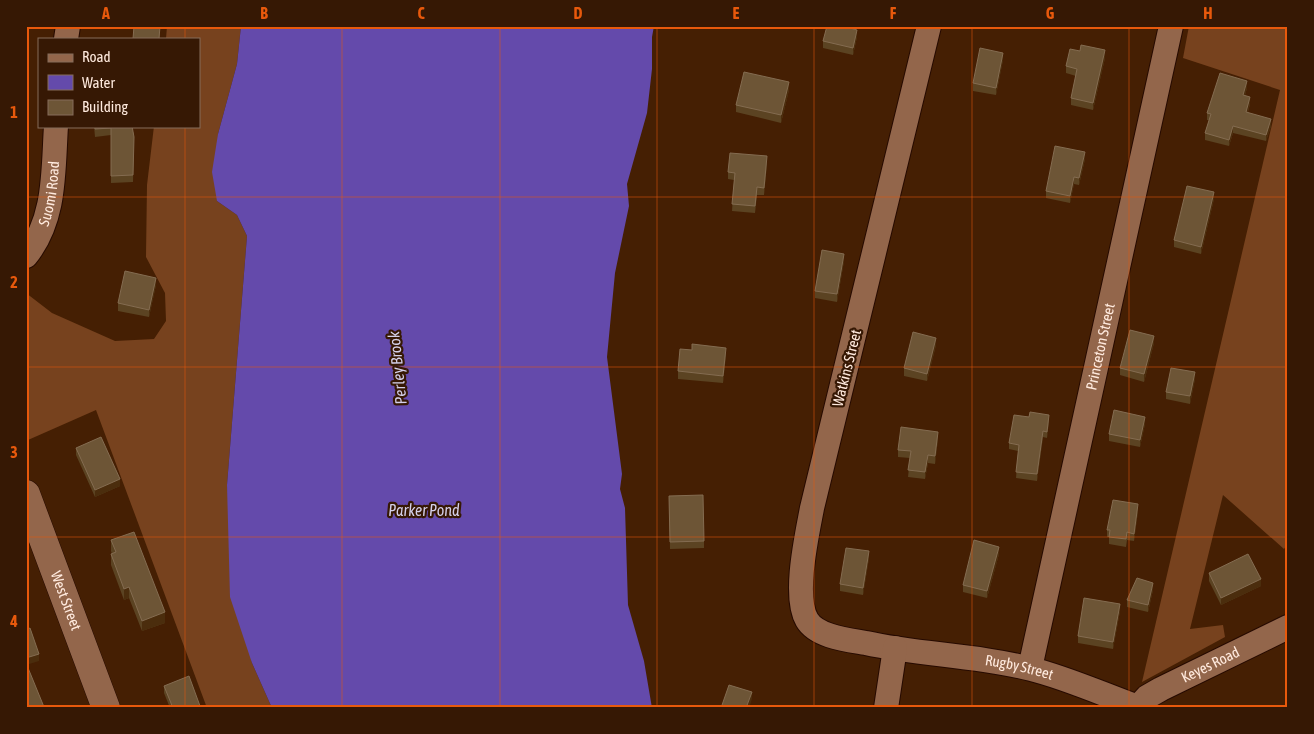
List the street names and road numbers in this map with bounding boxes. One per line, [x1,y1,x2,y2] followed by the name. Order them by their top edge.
[35,160,62,228] street label: Suomi Road
[1082,302,1118,392] street label: Princeton Street
[829,328,864,408] street label: Watkins Street
[48,569,85,633] street label: West Street
[1178,643,1242,686] street label: Keyes Road
[984,651,1055,683] street label: Rugby Street

